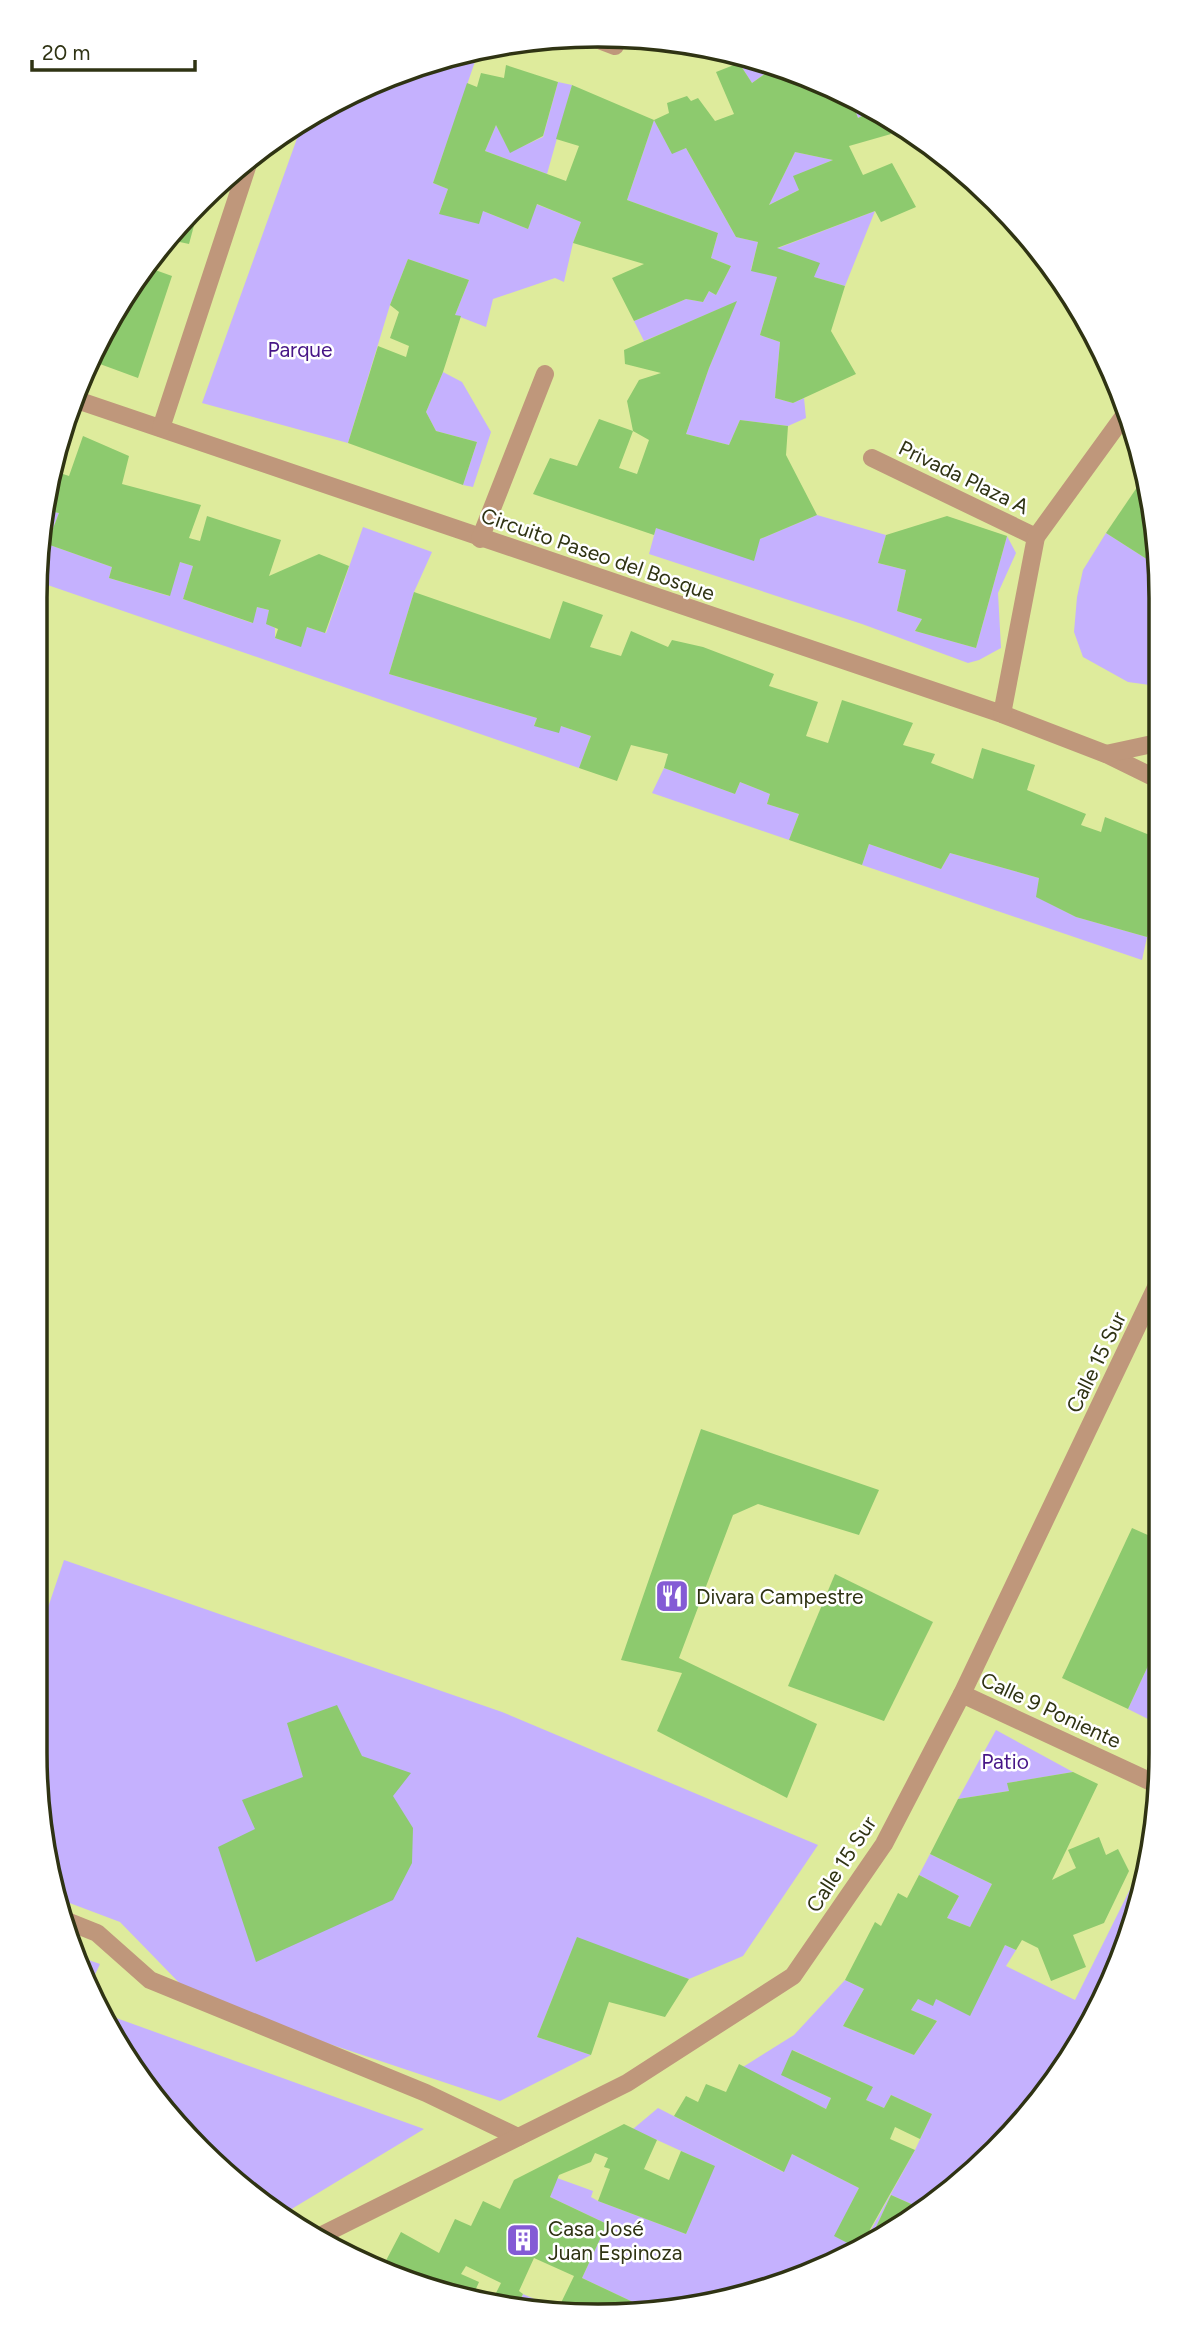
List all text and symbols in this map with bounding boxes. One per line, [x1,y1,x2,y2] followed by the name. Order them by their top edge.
[32,28,194,72] scale bar
[42,40,90,65] text: 20 m
[267,337,333,362] park label: Parque
[895,435,1033,519] street label: Privada Plaza A
[478,502,718,606] street label: Circuito Paseo del Bosque
[1061,1307,1131,1417] street label: Calle 15 Sur
[653,1577,691,1615] restaurant icon: Divara Campestre
[696,1584,864,1609] place label: Divara Campestre
[977,1667,1125,1753] street label: Calle 9 Poniente
[981,1749,1029,1774] park label: Patio
[801,1811,881,1917] street label: Calle 15 Sur
[548,2216,683,2265] place label: Casa José Juan Espinoza
[504,2221,542,2259] building icon: Casa José Juan Espinoza

